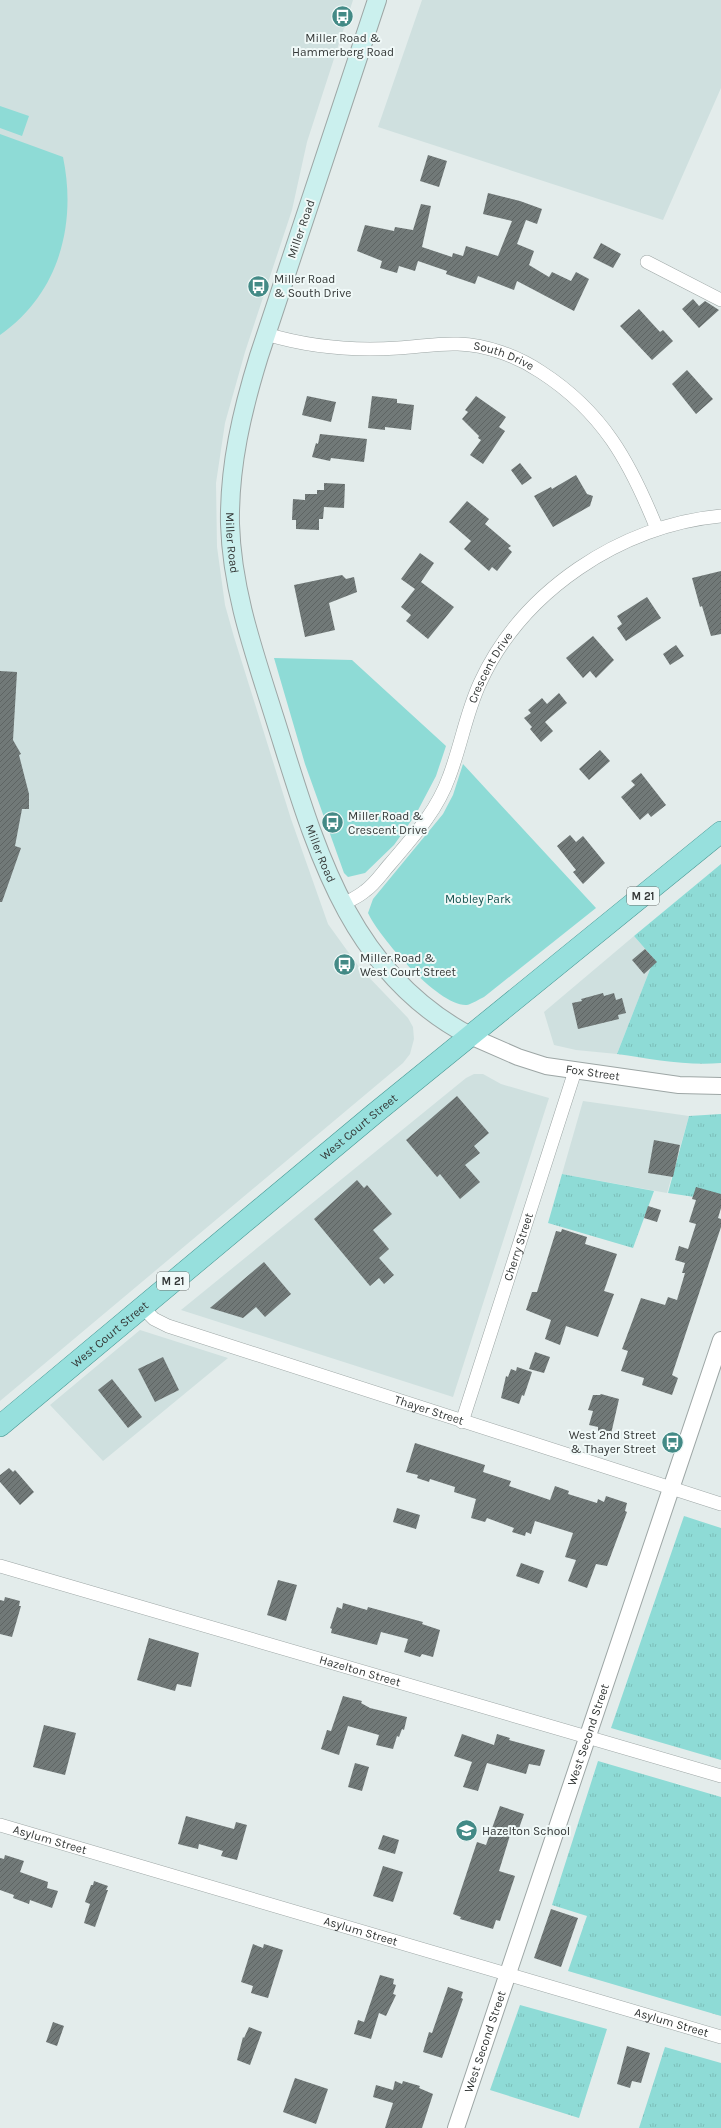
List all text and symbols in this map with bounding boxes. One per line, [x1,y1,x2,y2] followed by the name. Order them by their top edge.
[330,4,356,30] bus stop icon: Miller Road & Hammerberg Road
[292,31,394,59] place label: Miller Road & Hammerberg Road
[284,198,318,260] street label: Miller Road
[274,272,352,300] place label: Miller Road & South Drive
[246,273,272,299] bus stop icon: Miller Road & South Drive
[472,338,537,373] street label: South Drive
[223,512,242,574] street label: Miller Road
[465,629,515,705] street label: Crescent Drive
[348,809,427,837] place label: Miller Road & Crescent Drive
[319,810,345,836] bus stop icon: Miller Road & Crescent Drive
[303,822,339,885] street label: Miller Road
[627,887,659,905] road number: M 21
[445,892,511,906] park label: Mobley Park
[360,951,456,979] place label: Miller Road & West Court Street
[331,952,357,978] bus stop icon: Miller Road & West Court Street
[565,1062,621,1084] street label: Fox Street
[317,1091,401,1163] street label: West Court Street
[501,1210,536,1283] street label: Cherry Street
[157,1272,189,1290] road number: M 21
[68,1298,152,1371] street label: West Court Street
[393,1392,466,1428] street label: Thayer Street
[569,1428,656,1456] place label: West 2nd Street & Thayer Street
[659,1429,685,1455] bus stop icon: West 2nd Street & Thayer Street
[318,1652,403,1689] street label: Hazelton Street
[565,1681,612,1787] street label: West Second Street
[453,1818,479,1844] school or university icon: Hazelton School
[11,1822,89,1857] street label: Asylum Street
[482,1824,570,1838] place label: Hazelton School
[322,1914,400,1949] street label: Asylum Street
[461,1989,509,2095] street label: West Second Street
[633,2005,711,2040] street label: Asylum Street

